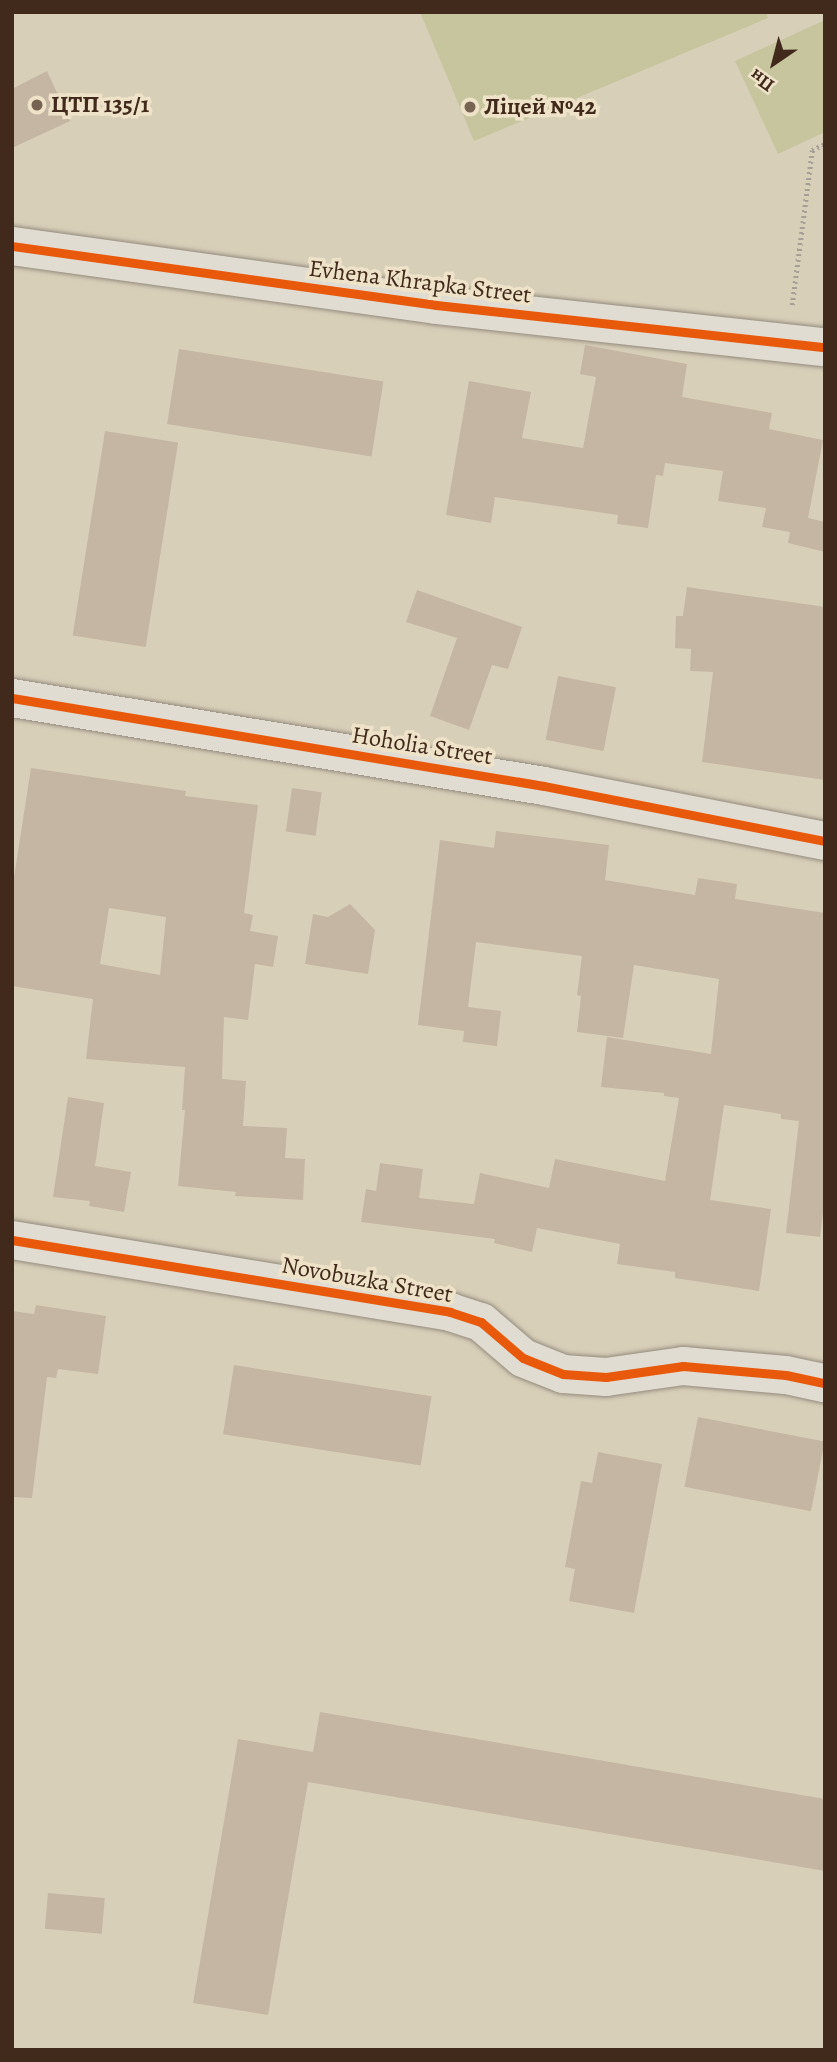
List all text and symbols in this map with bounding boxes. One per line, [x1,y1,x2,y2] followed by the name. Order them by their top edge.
[739,28,809,98] north arrow
[744,62,780,98] text: Пн
[51,91,149,119] place label: ЦТП 135/1
[484,93,596,121] place label: Ліцей №42
[29,97,45,113] marker: ЦТП 135/1
[462,99,478,115] marker: Ліцей №42
[307,254,533,310] street label: Evhena Khrapka Street
[350,721,494,771] street label: Hoholia Street
[279,1251,455,1309] street label: Novobuzka Street

